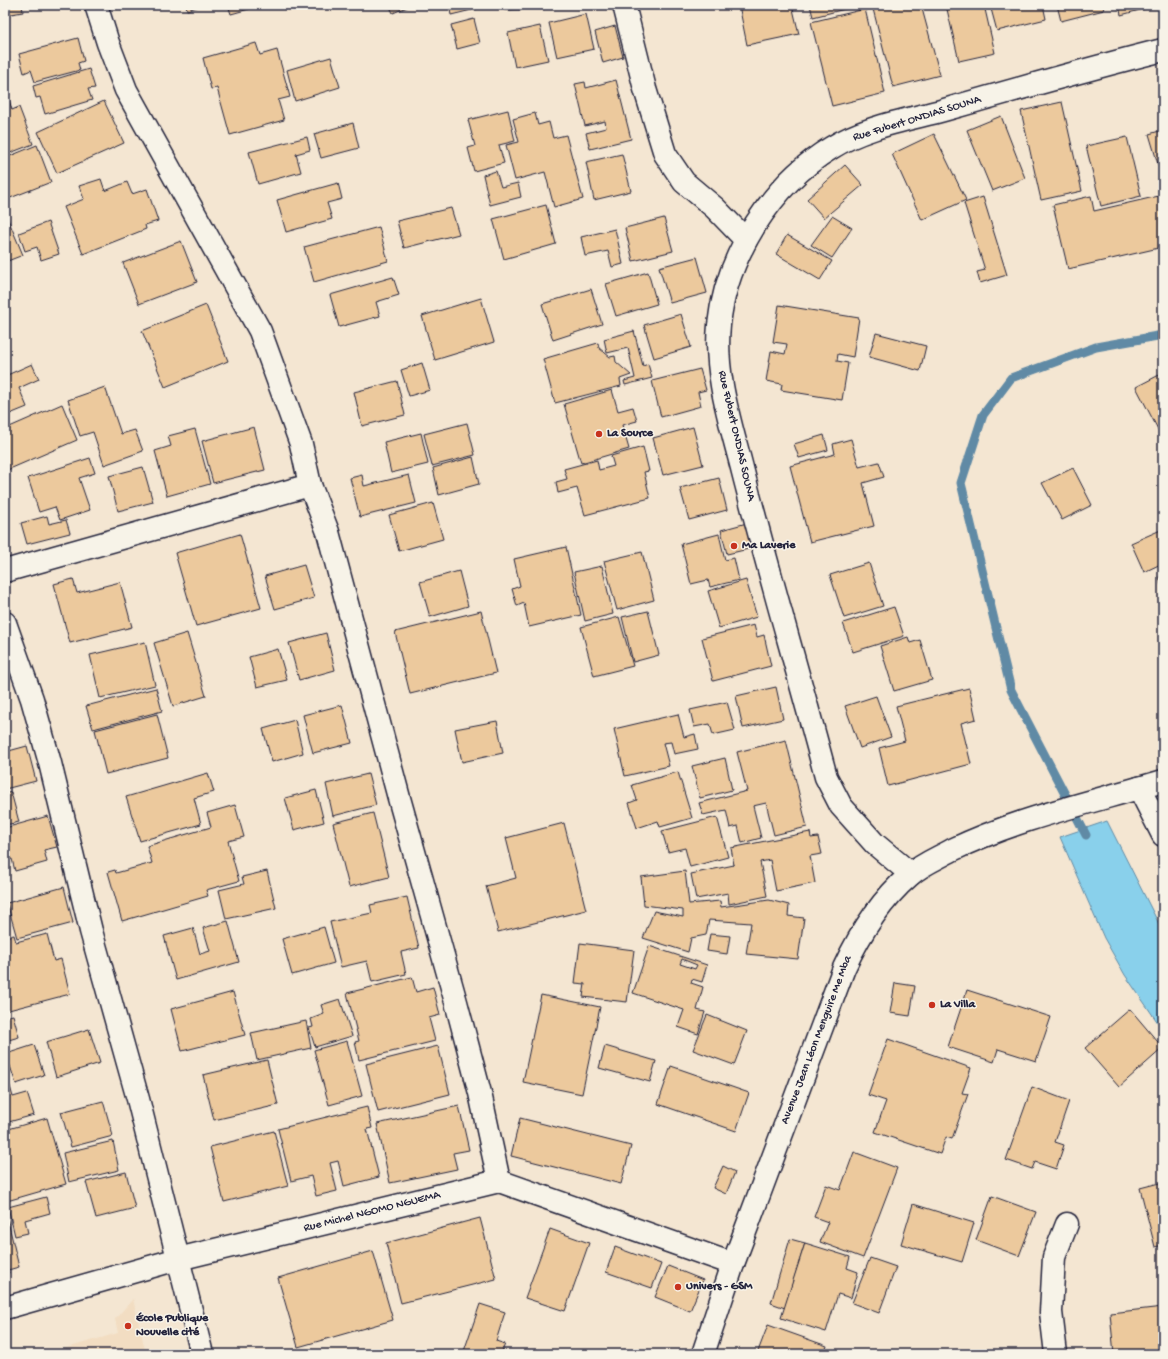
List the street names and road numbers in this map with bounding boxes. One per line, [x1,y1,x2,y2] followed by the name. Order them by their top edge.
[851,93,984,145] street label: Rue Fubert ONDIAS SOUNA
[714,370,758,503] street label: Rue Fubert ONDIAS SOUNA
[778,953,856,1126] street label: Avenue Jean Léon Menguire Me Mba
[302,1188,443,1236] street label: Rue Michel NGOMO NGUEMA

